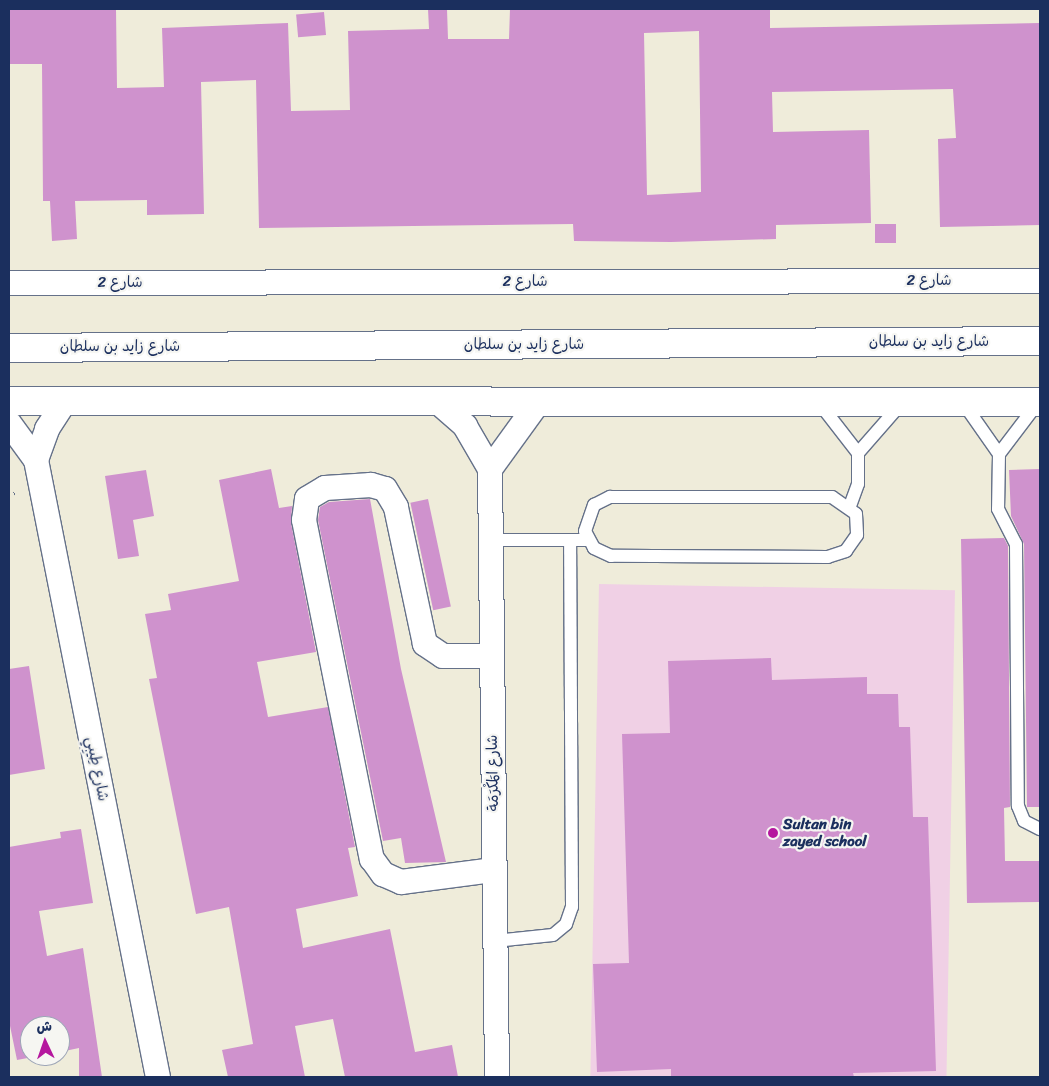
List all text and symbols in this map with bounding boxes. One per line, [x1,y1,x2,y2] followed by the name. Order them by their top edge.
[906,272,952,290] street label: شارع 2
[502,273,548,291] street label: شارع 2
[97,274,143,292] street label: شارع 2
[869,333,989,351] street label: شارع زايد بن سلطان
[464,336,584,354] street label: شارع زايد بن سلطان
[60,338,180,356] street label: شارع زايد بن سلطان
[483,734,503,812] street label: شارع المَكْرَمَة
[82,735,112,803] street label: شارع طِيبِي
[783,815,867,850] place label: Sultan bin zayed school
[767,827,779,839] marker: Sultan bin zayed school
[36,1014,53,1039] text: ش
[20,1016,70,1066] north arrow

